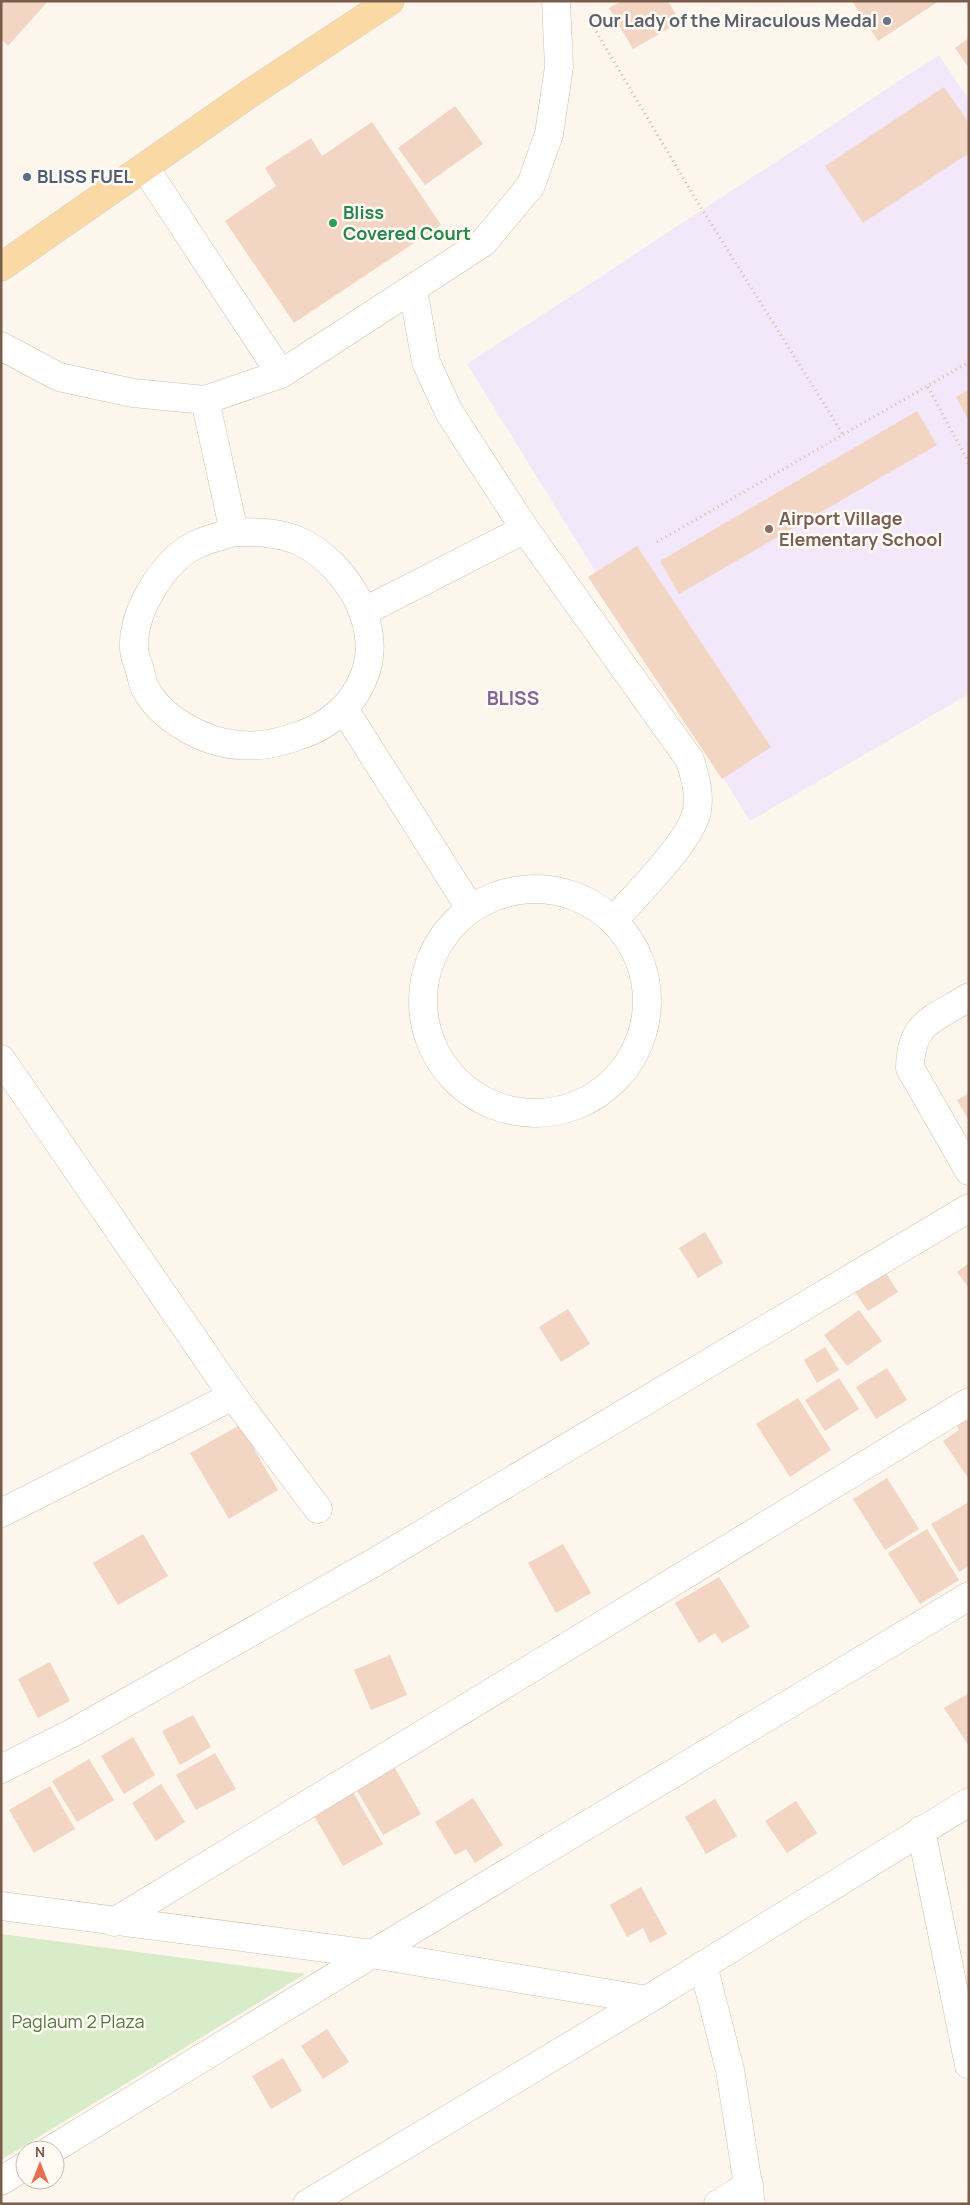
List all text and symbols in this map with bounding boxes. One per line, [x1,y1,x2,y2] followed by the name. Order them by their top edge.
[589,8,877,32] place label: Our Lady of the Miraculous Medal
[881,15,893,27] marker: Our Lady of the Miraculous Medal
[37,164,133,188] place label: BLISS FUEL
[21,171,33,183] marker: BLISS FUEL
[343,200,471,245] place label: Bliss Covered Court
[327,217,339,229] marker: Bliss Covered Court
[779,506,942,551] place label: Airport Village Elementary School
[763,523,775,535] marker: Airport Village Elementary School
[487,685,539,711] district label: BLISS
[12,2009,144,2033] park label: Paglaum 2 Plaza
[15,2140,65,2190] north arrow
[35,2142,45,2161] text: N

